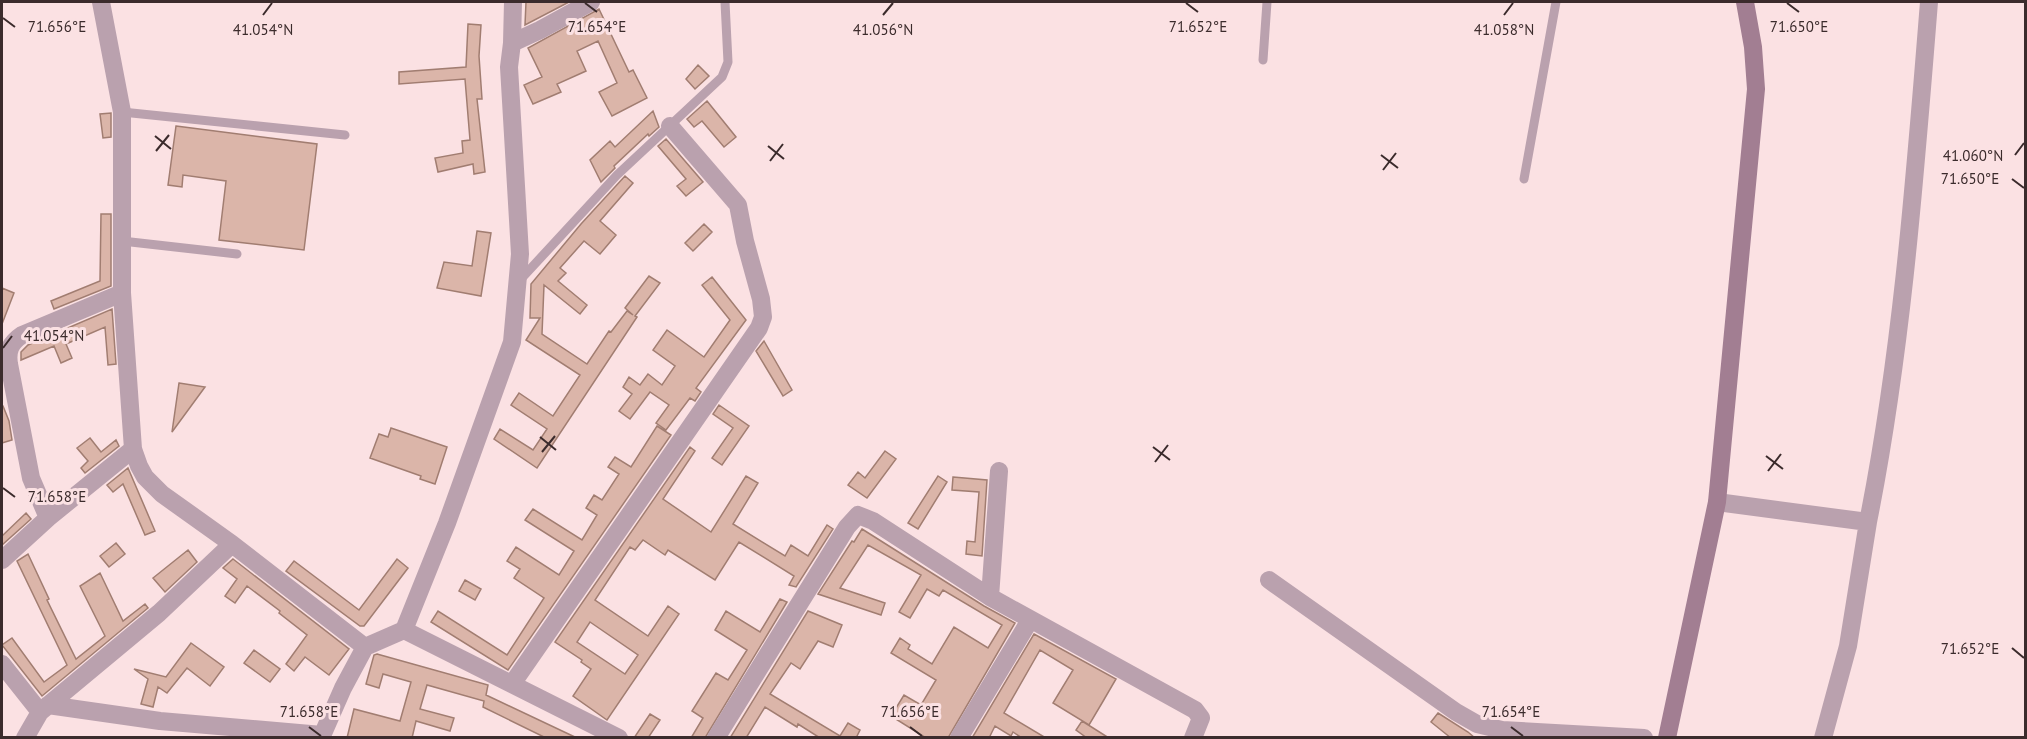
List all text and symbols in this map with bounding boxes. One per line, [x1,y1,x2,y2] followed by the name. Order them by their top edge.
[28,17,86,36] text: 71.656°E
[568,17,626,36] text: 71.654°E
[1169,17,1227,36] text: 71.652°E
[1770,17,1828,36] text: 71.650°E
[233,20,293,39] text: 41.054°N
[853,20,913,39] text: 41.056°N
[1474,20,1534,39] text: 41.058°N
[1943,146,2003,165] text: 41.060°N
[1941,169,1999,188] text: 71.650°E
[24,326,84,345] text: 41.054°N
[28,487,86,506] text: 71.658°E
[1941,639,1999,658] text: 71.652°E
[280,702,338,721] text: 71.658°E
[881,702,939,721] text: 71.656°E
[1482,702,1540,721] text: 71.654°E

